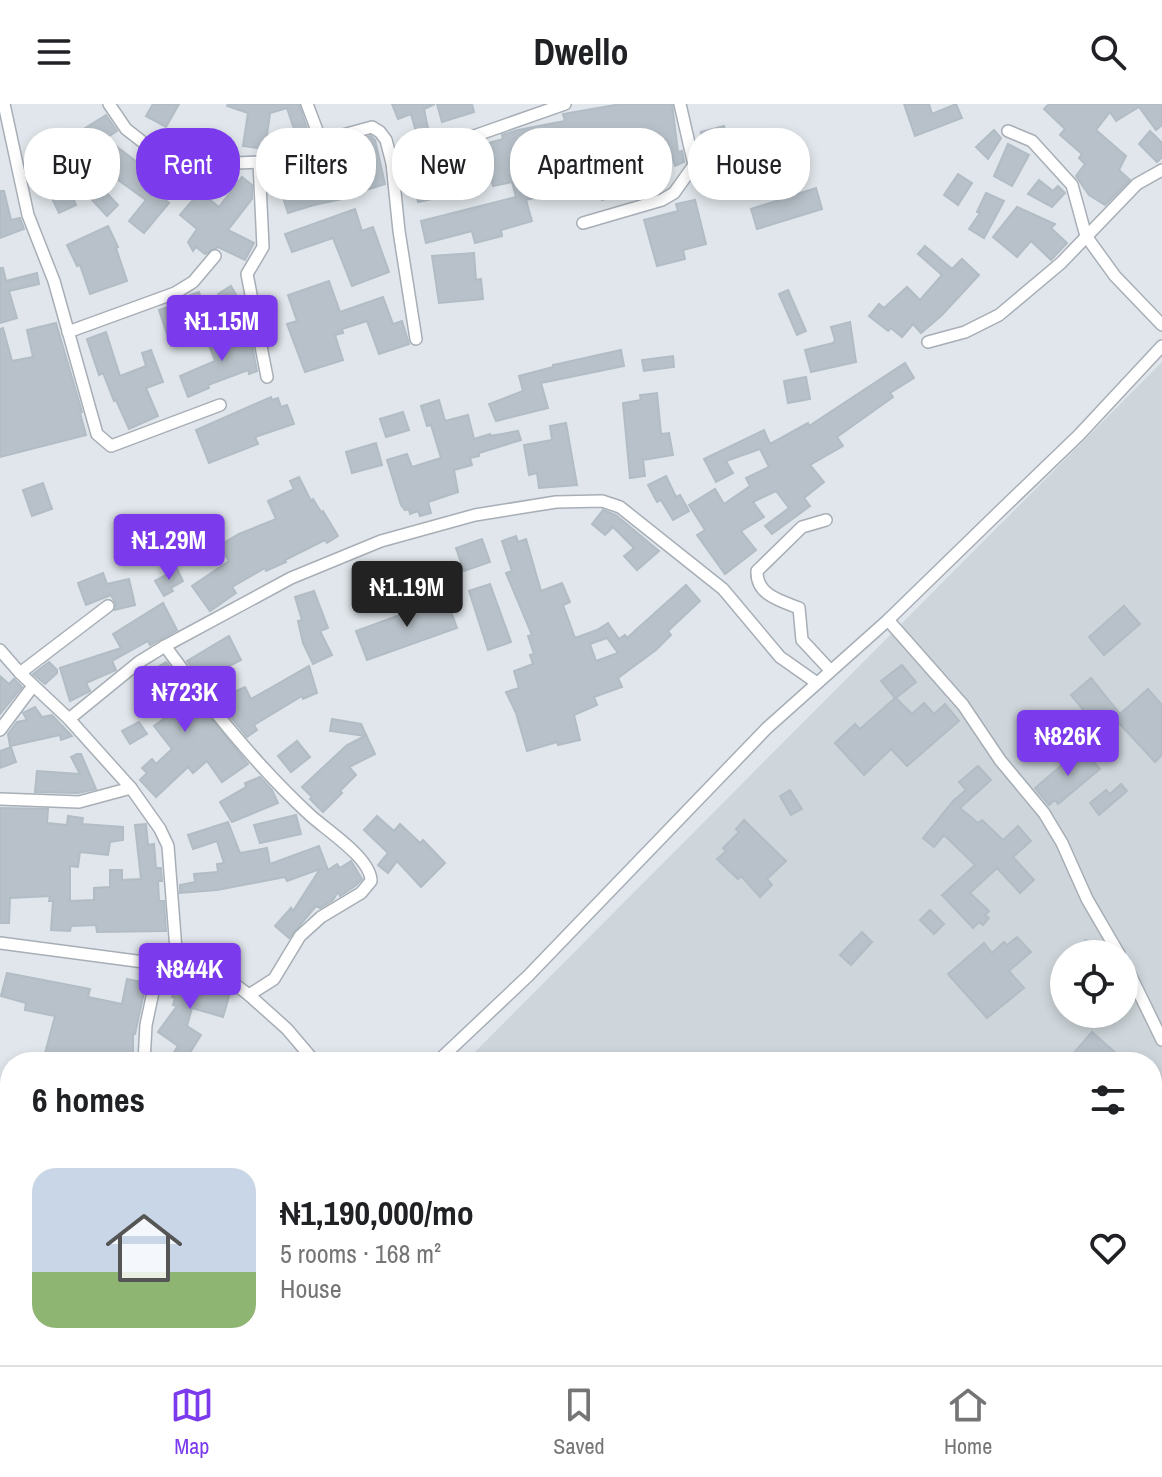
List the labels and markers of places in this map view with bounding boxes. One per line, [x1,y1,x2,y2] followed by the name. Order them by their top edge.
[157,295,287,363] pin: ₦1.15M
[104,514,234,582] pin: ₦1.29M
[342,561,472,629] pin: ₦1.19M
[129,666,241,734] pin: ₦723K
[1012,710,1124,778] pin: ₦826K
[134,943,246,1011] pin: ₦844K

